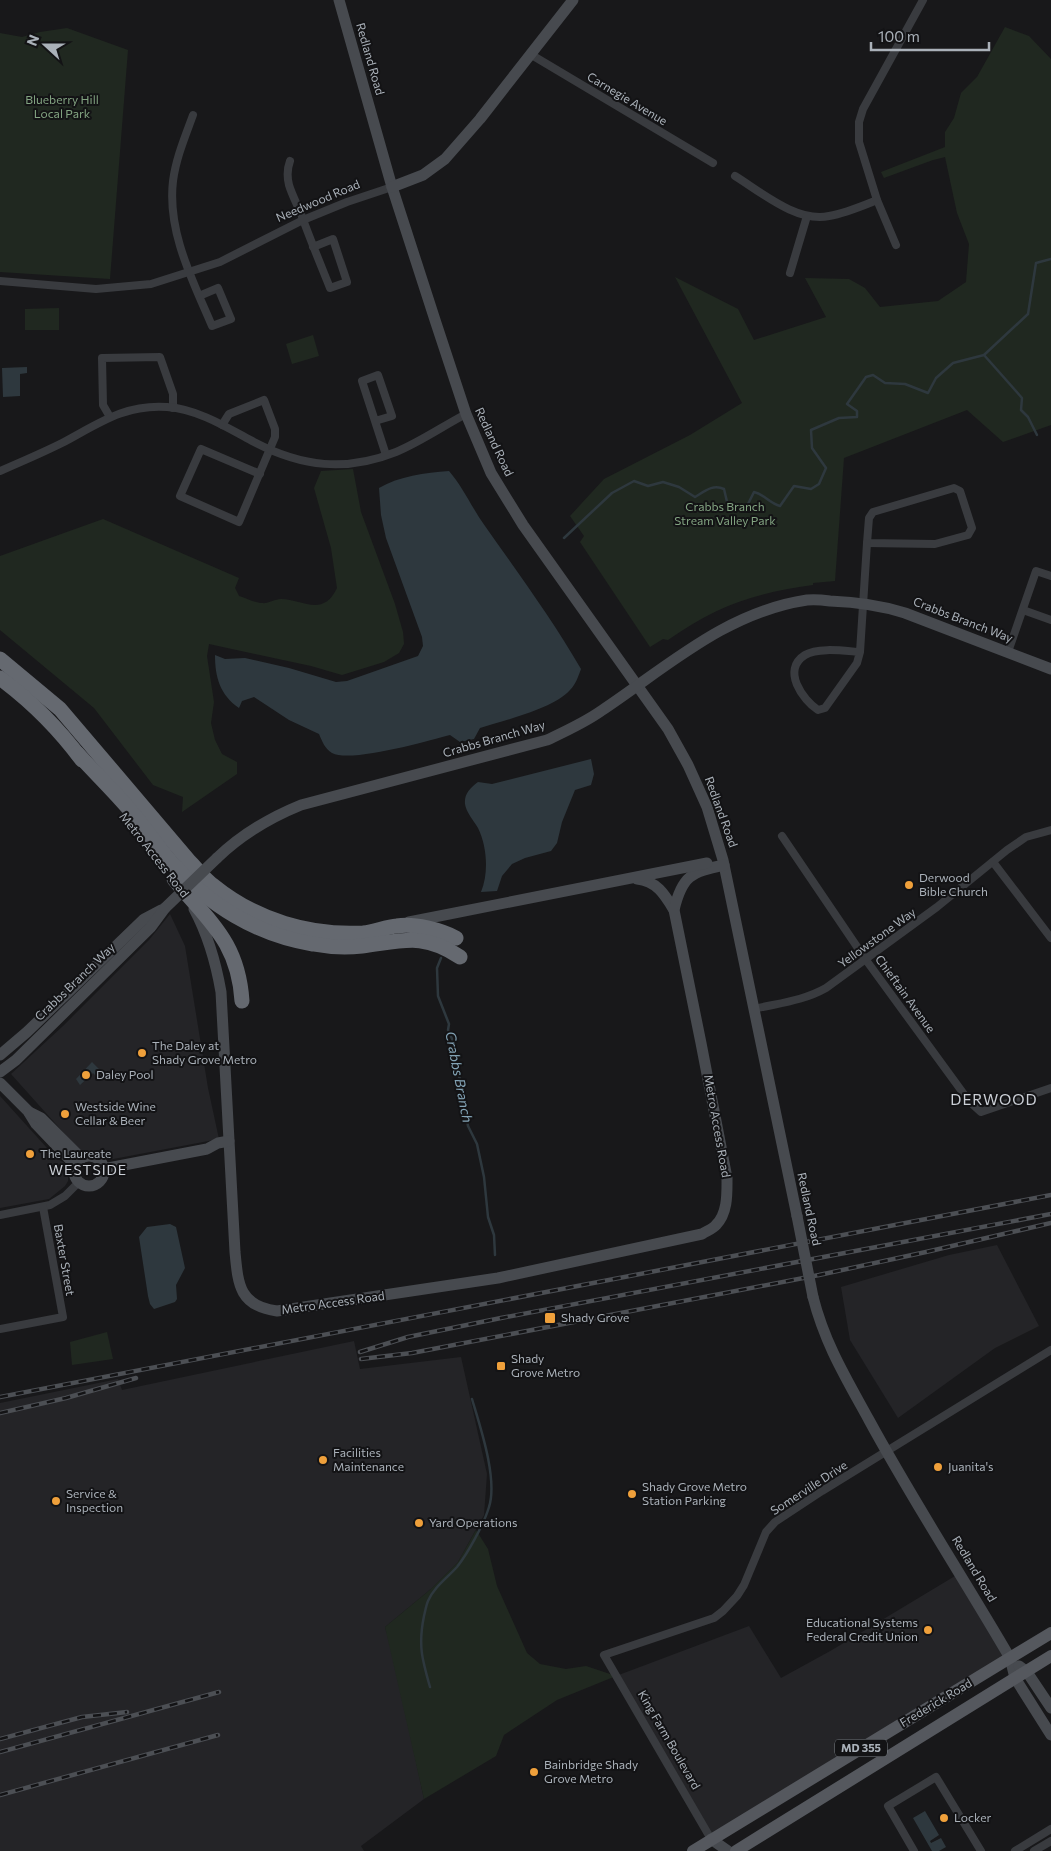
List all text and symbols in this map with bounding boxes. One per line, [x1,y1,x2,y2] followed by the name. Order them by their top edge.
[20,20,70,70] north arrow
[871,20,988,52] scale bar
[354,21,388,96] street label: Redland Road
[878,27,920,45] text: 100 m
[23,32,42,48] text: N
[585,69,670,128] street label: Carnegie Avenue
[25,92,99,120] park label: Blueberry Hill Local Park
[274,176,362,224] street label: Needwood Road
[473,405,517,478] street label: Redland Road
[674,499,776,527] park label: Crabbs Branch Stream Valley Park
[912,594,1015,645] street label: Crabbs Branch Way
[441,717,546,759] street label: Crabbs Branch Way
[703,774,741,849] street label: Redland Road
[117,809,192,900] street label: Metro Access Road
[919,870,988,898] place label: Derwood Bible Church
[903,879,915,891] marker: Derwood Bible Church
[835,904,918,970] street label: Yellowstone Way
[31,940,117,1023] street label: Crabbs Branch Way
[873,952,939,1035] street label: Chieftain Avenue
[442,1030,477,1124] water label: Crabbs Branch
[152,1038,257,1066] place label: The Daley at Shady Grove Metro
[136,1047,148,1059] marker: The Daley at Shady Grove Metro
[96,1067,154,1081] place label: Daley Pool
[80,1069,92,1081] marker: Daley Pool
[702,1073,734,1178] street label: Metro Access Road
[950,1090,1038,1108] district label: DERWOOD
[75,1099,156,1127] place label: Westside Wine Cellar & Beer
[59,1108,71,1120] marker: Westside Wine Cellar & Beer
[40,1146,111,1160] place label: The Laureate
[24,1148,36,1160] marker: The Laureate
[49,1161,127,1178] district label: WESTSIDE
[795,1171,825,1247] street label: Redland Road
[52,1223,78,1297] street label: Baxter Street
[280,1288,385,1316] street label: Metro Access Road
[561,1310,629,1324] place label: Shady Grove
[543,1311,557,1325] marker: Shady Grove
[511,1351,580,1379] place label: Shady Grove Metro
[495,1360,507,1372] marker: Shady Grove Metro
[333,1445,404,1473] place label: Facilities Maintenance
[317,1454,329,1466] marker: Facilities Maintenance
[767,1457,849,1517] street label: Somerville Drive
[948,1459,994,1474] place label: Juanita's
[932,1461,944,1473] marker: Juanita's
[642,1479,747,1507] place label: Shady Grove Metro Station Parking
[66,1486,123,1514] place label: Service & Inspection
[626,1488,638,1500] marker: Shady Grove Metro Station Parking
[50,1495,62,1507] marker: Service & Inspection
[429,1515,517,1529] place label: Yard Operations
[413,1517,425,1529] marker: Yard Operations
[950,1533,1000,1604] street label: Redland Road
[806,1615,918,1643] place label: Educational Systems Federal Credit Union
[922,1624,934,1636] marker: Educational Systems Federal Credit Union
[897,1675,974,1729] street label: Frederick Road
[636,1688,704,1792] street label: King Farm Boulevard
[835,1740,887,1756] road number: MD 355
[544,1757,638,1785] place label: Bainbridge Shady Grove Metro
[528,1766,540,1778] marker: Bainbridge Shady Grove Metro
[954,1810,992,1824] place label: Locker
[938,1812,950,1824] marker: Locker

